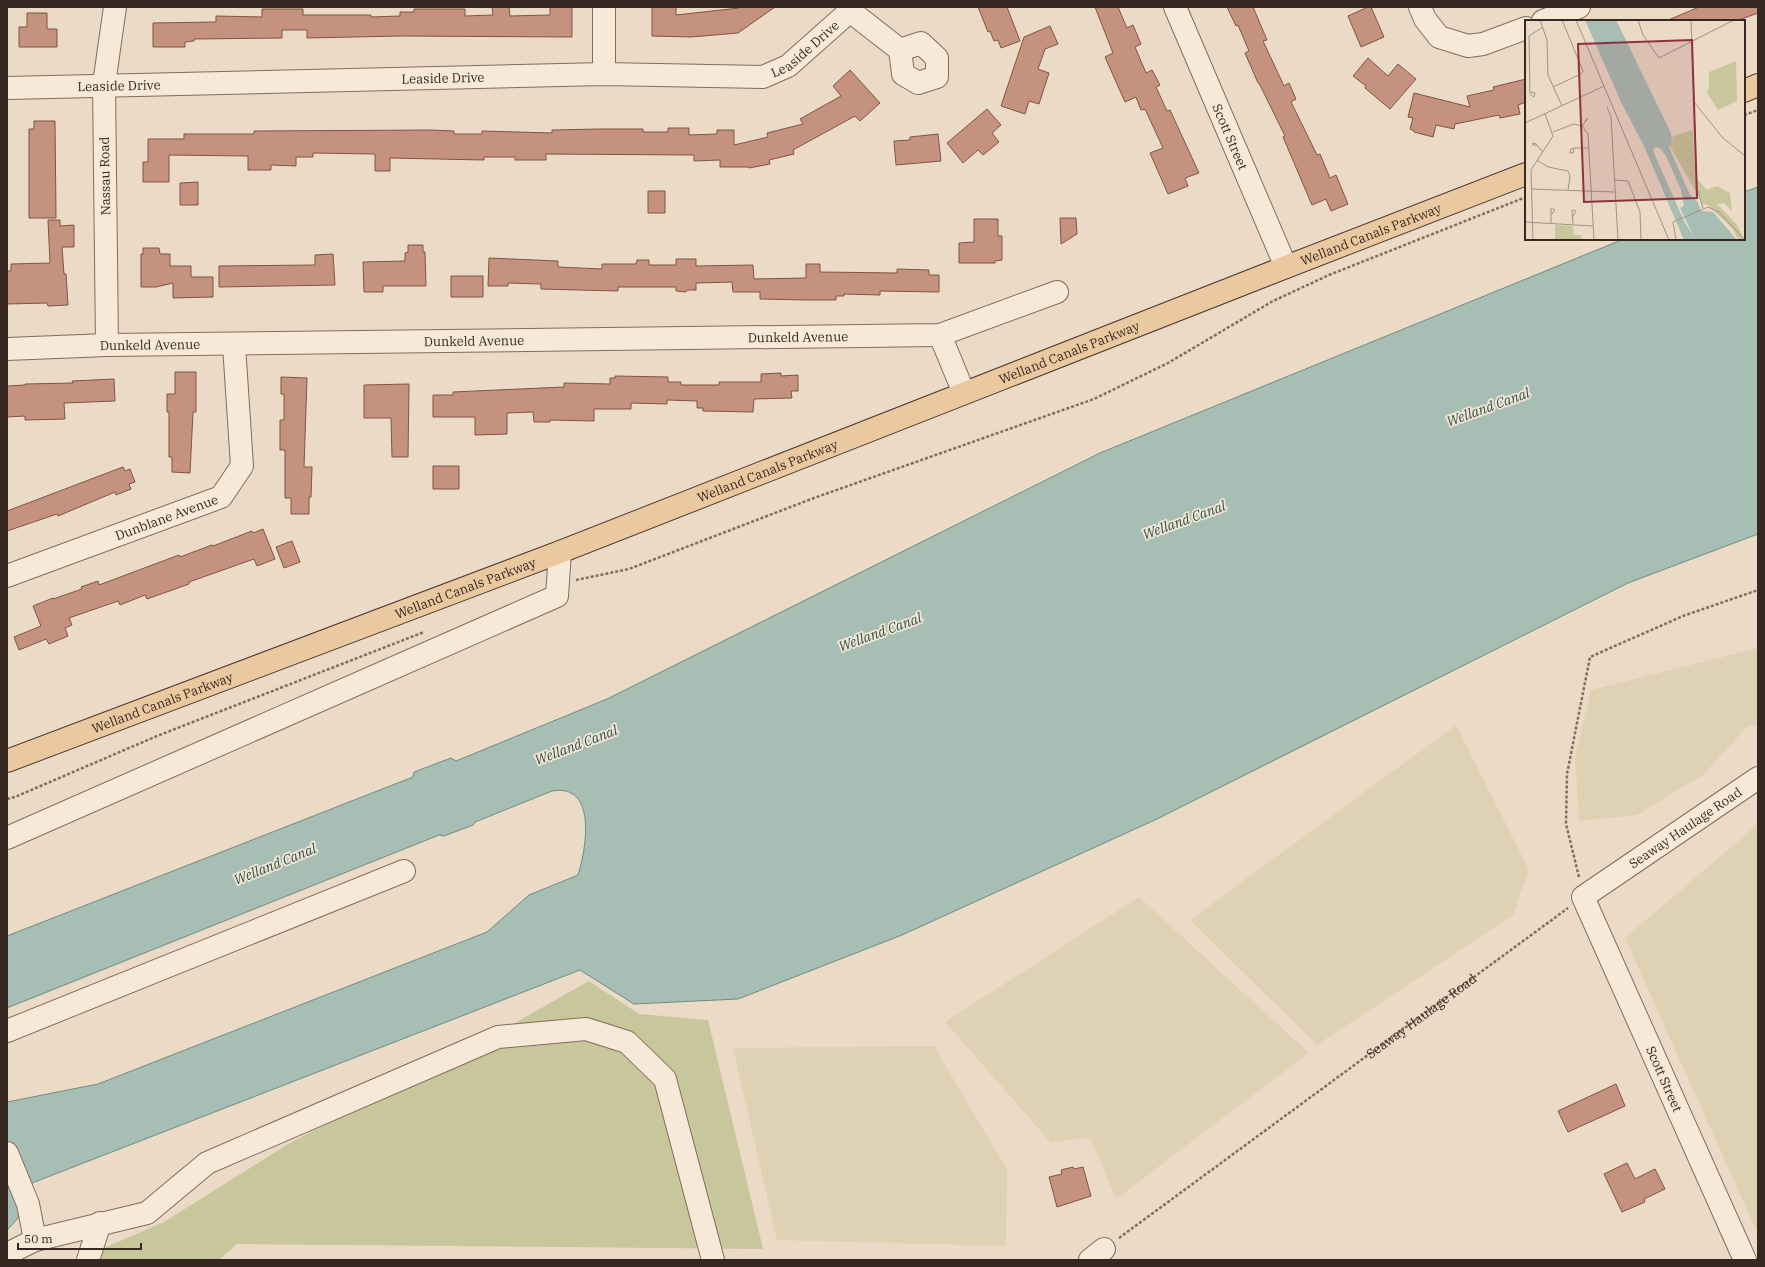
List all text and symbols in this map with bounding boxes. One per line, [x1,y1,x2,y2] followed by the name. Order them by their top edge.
[768,16,842,81] street label: Leaside Drive
[1525,20,1745,240] inset map
[401,68,485,87] street label: Leaside Drive
[77,76,161,95] street label: Leaside Drive
[1209,101,1252,173] street label: Scott Street
[96,136,114,216] street label: Nassau Road
[1298,199,1444,269] street label: Welland Canals Parkway
[996,317,1142,387] street label: Welland Canals Parkway
[748,328,848,346] street label: Dunkeld Avenue
[424,331,524,350] street label: Dunkeld Avenue
[99,335,200,354] street label: Dunkeld Avenue
[1444,383,1533,430] water label: Welland Canal
[695,435,840,506] street label: Welland Canals Parkway
[113,490,220,544] street label: Dunblane Avenue
[1140,496,1229,543] water label: Welland Canal
[392,553,538,622] street label: Welland Canals Parkway
[836,608,925,655] water label: Welland Canal
[89,668,235,737] street label: Welland Canals Parkway
[532,721,621,769] water label: Welland Canal
[1625,783,1745,872] street label: Seaway Haulage Road
[231,839,320,889] water label: Welland Canal
[1363,970,1480,1062] street label: Seaway Haulage Road
[1642,1044,1686,1115] street label: Scott Street
[18,1225,141,1251] scale bar
[24,1231,53,1246] text: 50 m

